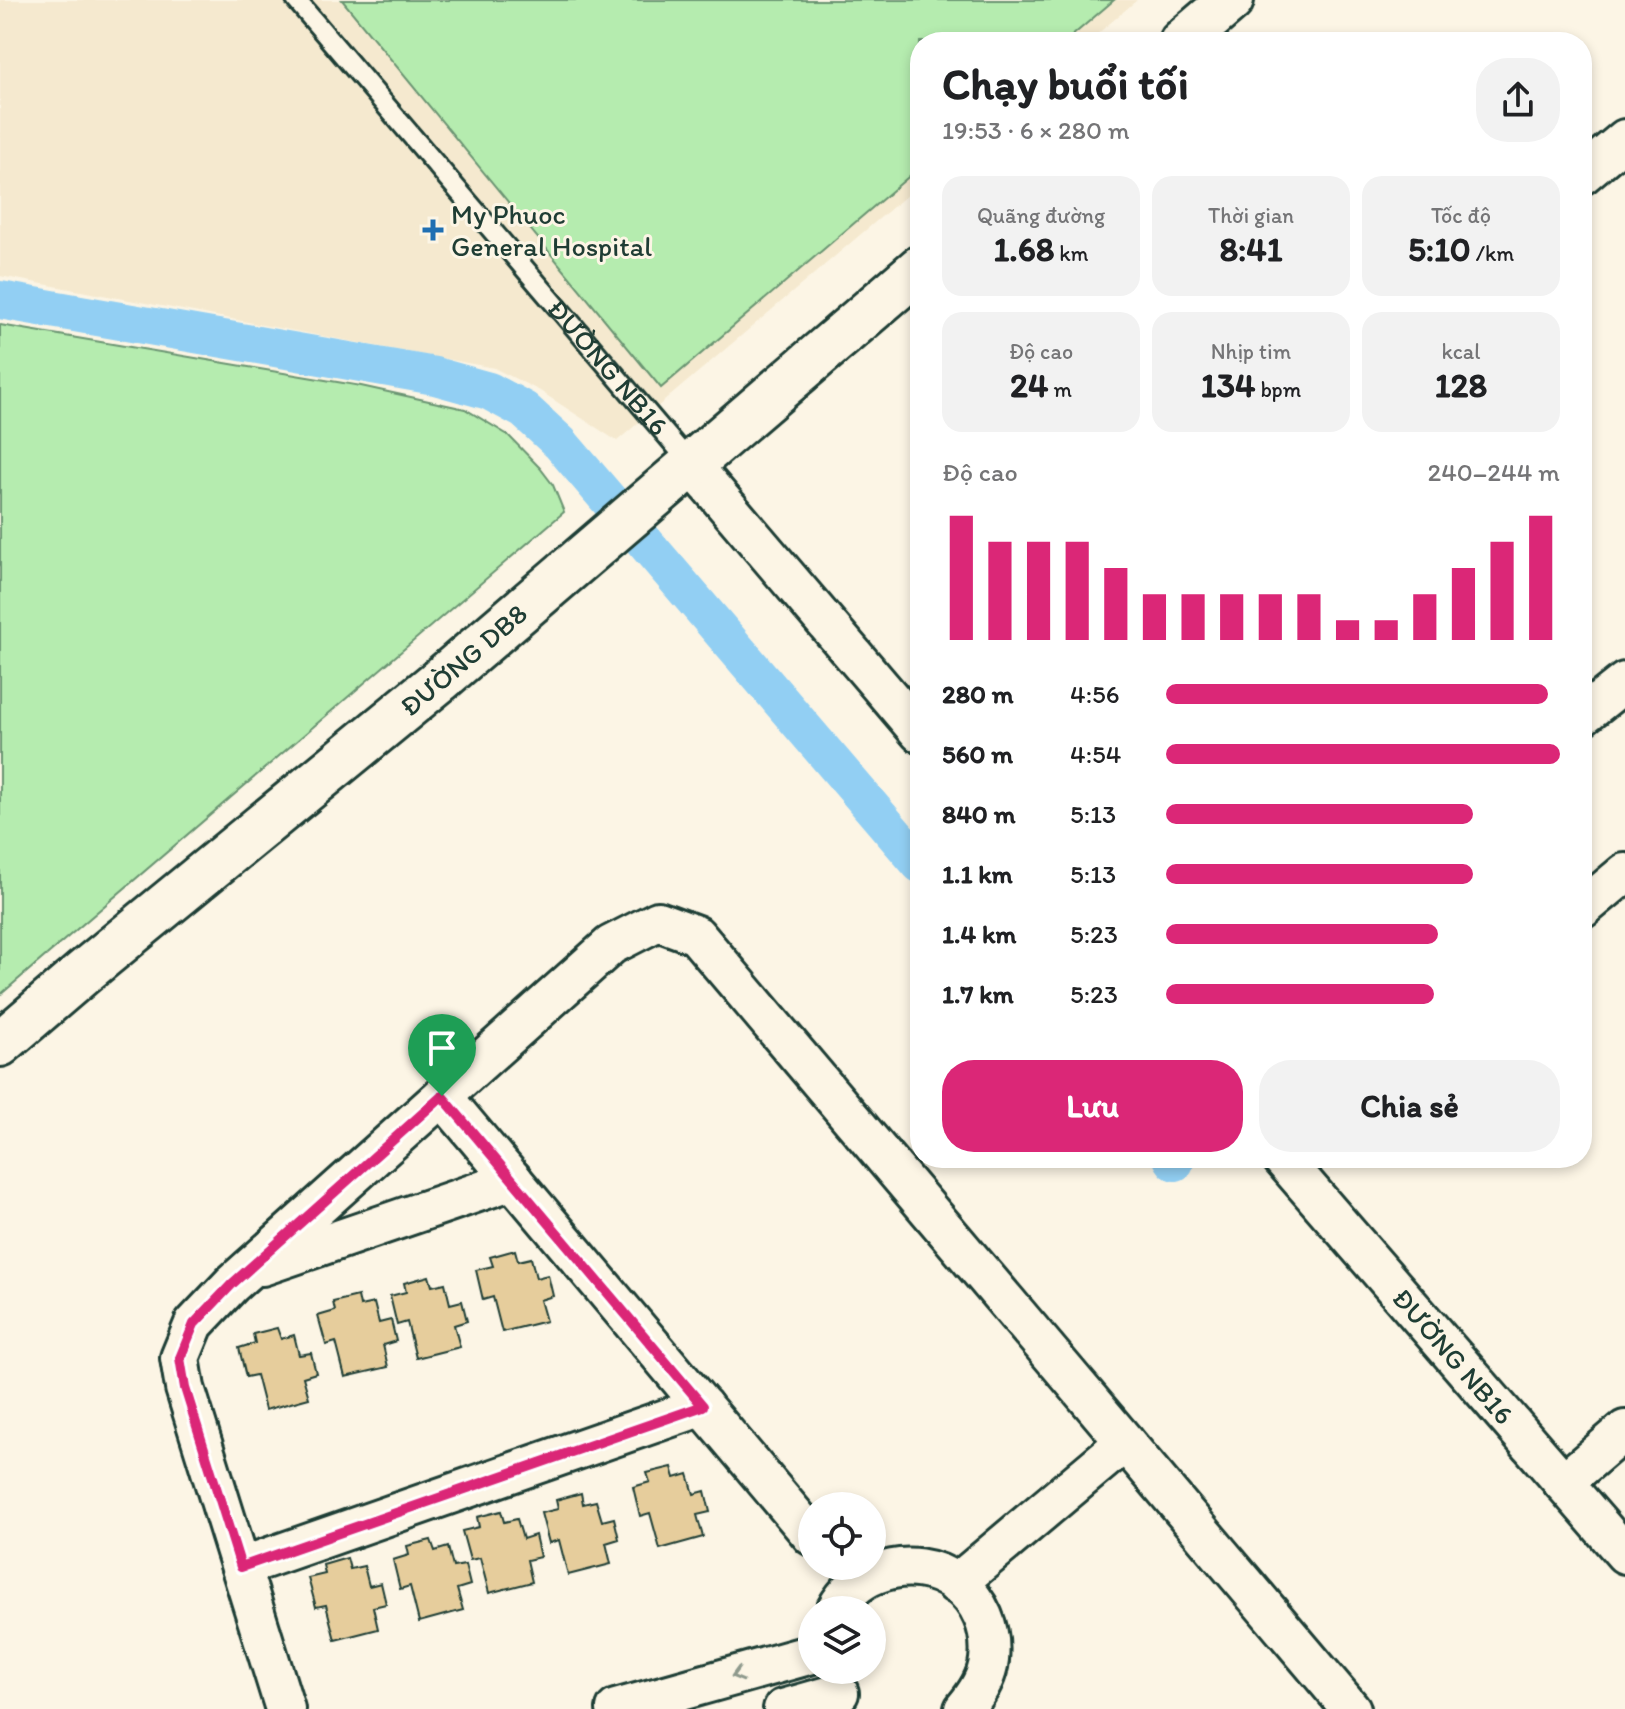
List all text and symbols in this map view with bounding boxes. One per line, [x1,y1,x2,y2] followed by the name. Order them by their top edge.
[942,57,1189,110] text: Chạy buổi tối
[1476,58,1560,142] button: share
[942,114,1130,146] text: 19:53 · 6 × 280 m
[451,197,652,263] place label: My Phuoc General Hospital
[977,202,1105,229] text: Quãng đường
[1208,202,1294,229] text: Thời gian
[1431,202,1491,229] text: Tốc độ
[422,219,444,241] marker: My Phuoc General Hospital
[994,229,1054,270] text: 1.68
[1219,229,1283,270] text: 8:41
[1408,229,1471,270] text: 5:10
[1054,240,1088,267] text: km
[1471,240,1514,267] text: /km
[541,292,676,442] street label: ĐƯỜNG NB16
[1009,338,1073,365] text: Độ cao
[1211,338,1291,365] text: Nhịp tim
[1441,338,1481,365] text: kcal
[1010,365,1048,406] text: 24
[1201,365,1255,406] text: 134
[1435,365,1487,406] text: 128
[1048,376,1072,403] text: m
[1255,376,1301,403] text: bpm
[942,456,1018,488] text: Độ cao
[1428,456,1560,488] text: 240–244 m
[393,596,534,723] street label: ĐƯỜNG DB8
[942,678,1014,710] text: 280 m
[1070,678,1119,710] text: 4:56
[942,738,1013,770] text: 560 m
[1070,738,1121,770] text: 4:54
[942,798,1016,830] text: 840 m
[1070,798,1116,830] text: 5:13
[942,858,1013,890] text: 1.1 km
[1070,858,1116,890] text: 5:13
[942,918,1016,950] text: 1.4 km
[1070,918,1118,950] text: 5:23
[942,978,1014,1010] text: 1.7 km
[1070,978,1118,1010] text: 5:23
[408,1014,476,1096] pin
[420,1026,464,1070] icon: arrive
[942,1060,1243,1152] button: Lưu
[1259,1060,1560,1152] button: Chia sẻ
[1385,1281,1522,1431] street label: ĐƯỜNG NB16
[798,1492,886,1684] map controls
[798,1492,886,1580] button: locate
[798,1596,886,1684] button: layers
[730,1666,744,1682] one-way arrow

